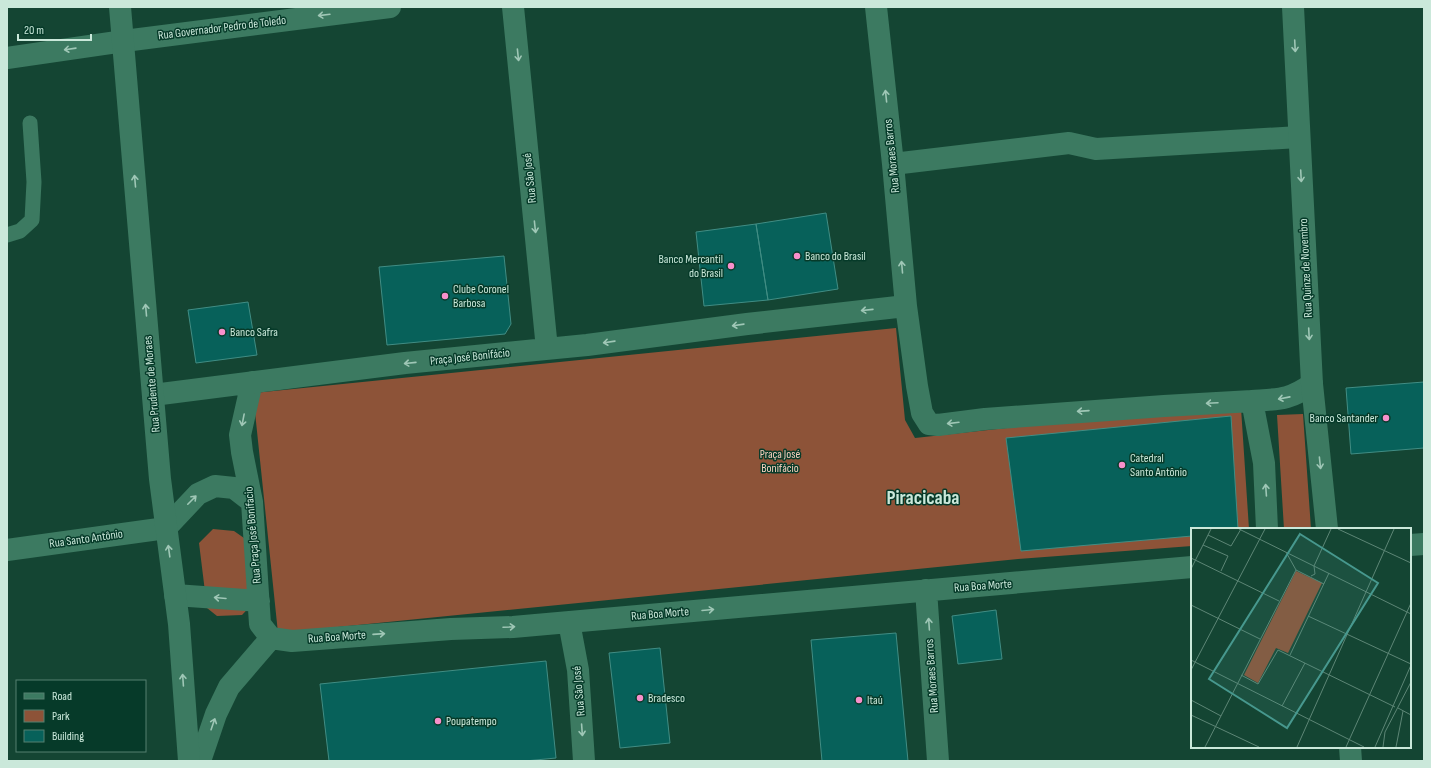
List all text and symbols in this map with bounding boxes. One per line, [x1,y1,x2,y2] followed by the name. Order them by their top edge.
[318,12,331,19] one-way arrow
[157,13,287,43] street label: Rua Governador Pedro de Toledo
[18,16,91,42] scale bar
[24,23,44,38] text: 20 m
[1291,39,1299,52] one-way arrow
[64,45,77,53] one-way arrow
[515,48,522,61] one-way arrow
[882,90,890,103] one-way arrow
[881,118,903,194] street label: Rua Moraes Barros
[520,152,540,204] street label: Rua São José
[1298,169,1305,182] one-way arrow
[132,175,139,188] one-way arrow
[1296,218,1316,318] street label: Rua Quinze de Novembro
[532,220,539,233] one-way arrow
[805,249,866,264] place label: Banco do Brasil
[792,251,802,261] marker: Banco do Brasil
[658,252,723,281] place label: Banco Mercantil do Brasil
[726,261,736,271] marker: Banco Mercantil do Brasil
[899,261,906,274] one-way arrow
[453,282,509,311] place label: Clube Coronel Barbosa
[440,291,450,301] marker: Clube Coronel Barbosa
[143,304,150,317] one-way arrow
[861,306,874,314] one-way arrow
[732,321,745,329] one-way arrow
[230,325,278,340] place label: Banco Safra
[217,327,227,337] marker: Banco Safra
[1306,327,1313,340] one-way arrow
[140,335,164,433] street label: Rua Prudente de Moraes
[603,338,616,346] one-way arrow
[429,345,511,369] street label: Praça José Bonifácio
[404,359,417,366] one-way arrow
[1278,394,1291,402] one-way arrow
[1206,399,1219,407] one-way arrow
[1077,408,1090,415] one-way arrow
[1310,411,1379,426] place label: Banco Santander
[239,413,247,426] one-way arrow
[1381,413,1391,423] marker: Banco Santander
[947,419,960,427] one-way arrow
[760,447,801,476] park label: Praça José Bonifácio
[1130,451,1187,480] place label: Catedral Santo Antônio
[1316,456,1324,469] one-way arrow
[1117,460,1127,470] marker: Catedral Santo Antônio
[1262,484,1269,497] one-way arrow
[241,486,265,584] street label: Rua Praça José Bonifacio
[887,486,960,510] district label: Piracicaba
[187,495,197,505] one-way arrow
[48,526,124,552] street label: Rua Santo Antônio
[1191,528,1411,748] inset map
[165,545,173,558] one-way arrow
[954,576,1013,596] street label: Rua Boa Morte
[214,595,227,602] one-way arrow
[630,604,690,624] street label: Rua Boa Morte
[701,606,714,613] one-way arrow
[925,618,932,631] one-way arrow
[502,623,515,631] one-way arrow
[308,627,367,647] street label: Rua Boa Morte
[372,631,385,638] one-way arrow
[922,639,942,713] street label: Rua Moraes Barros
[569,665,589,717] street label: Rua São José
[180,674,187,687] one-way arrow
[16,680,146,752] legend
[52,689,72,704] text: Road
[648,691,685,706] place label: Bradesco
[635,693,645,703] marker: Bradesco
[867,693,883,708] place label: Itaú
[854,695,864,705] marker: Itaú
[52,709,70,724] text: Park
[446,714,497,729] place label: Poupatempo
[433,716,443,726] marker: Poupatempo
[209,719,217,731] one-way arrow
[579,723,586,736] one-way arrow
[52,729,84,744] text: Building

